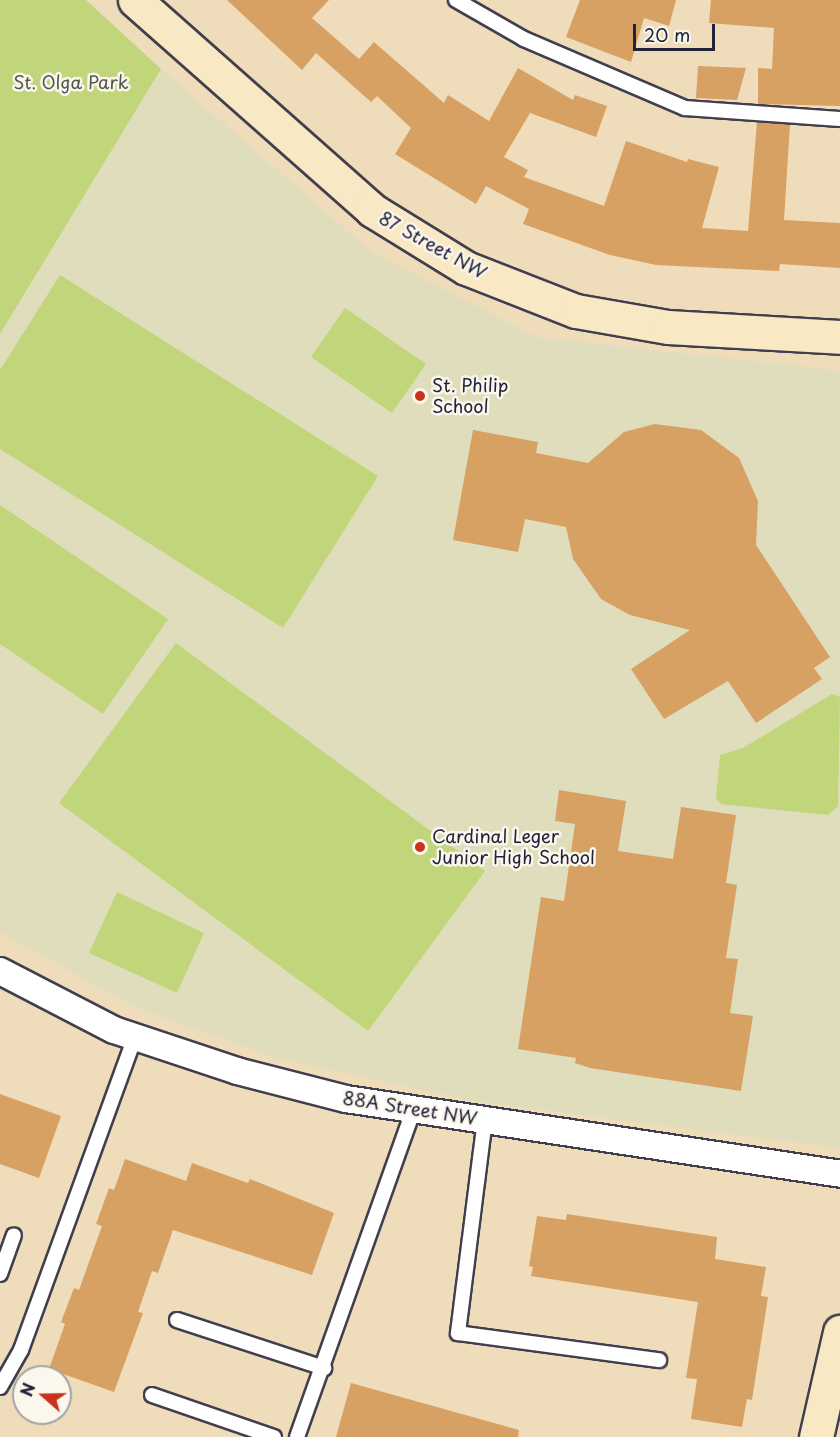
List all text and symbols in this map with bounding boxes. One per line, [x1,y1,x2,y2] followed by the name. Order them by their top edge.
[636,12,718,50] scale bar
[644,21,690,48] text: 20 m
[13,71,129,93] park label: St. Olga Park
[376,207,490,283] street label: 87 Street NW
[432,375,509,418] place label: St. Philip School
[413,389,427,403] marker: St. Philip School
[432,826,596,868] place label: Cardinal Leger Junior High School
[413,840,427,854] marker: Cardinal Leger Junior High School
[342,1087,478,1129] street label: 88A Street NW
[12,1365,72,1425] north arrow
[14,1379,40,1400] text: N

